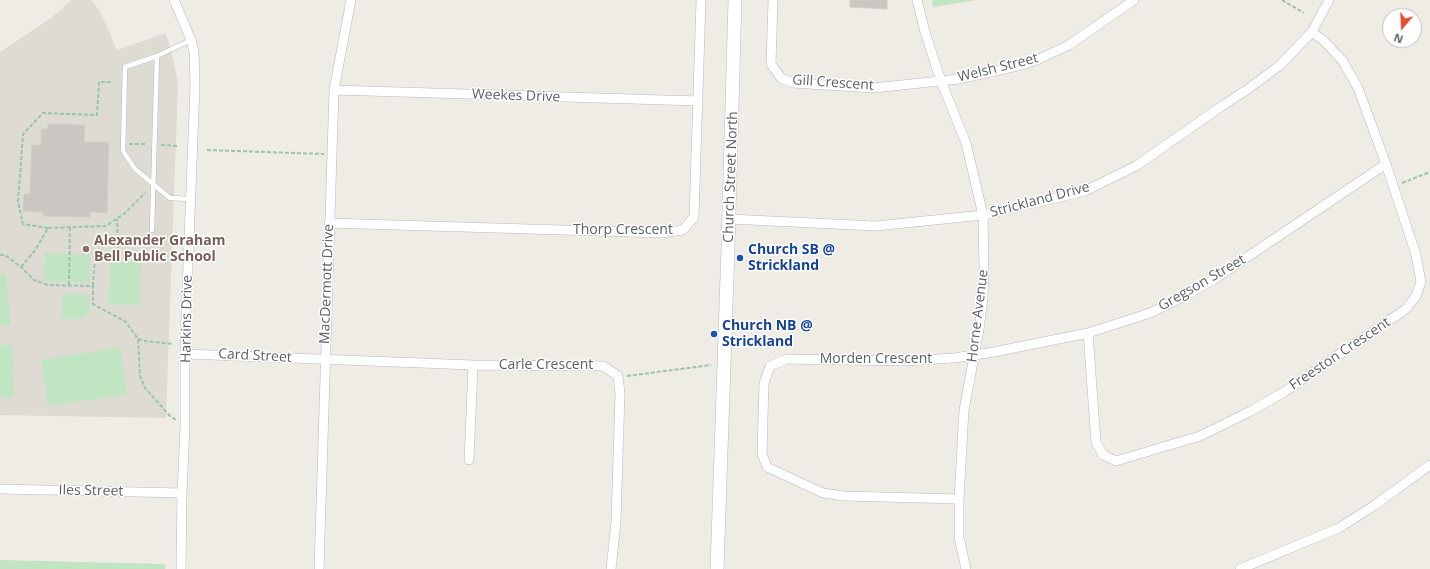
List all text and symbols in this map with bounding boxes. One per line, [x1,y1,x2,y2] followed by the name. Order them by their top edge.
[1382,8,1422,48] north arrow
[1392,30,1405,47] text: N
[956,50,1040,86] street label: Welsh Street
[792,72,874,94] street label: Gill Crescent
[472,86,560,106] street label: Weekes Drive
[720,111,742,243] street label: Church Street North
[988,179,1092,221] street label: Strickland Drive
[573,222,673,238] street label: Thorp Crescent
[317,224,337,344] street label: MacDermott Drive
[94,233,225,266] place label: Alexander Graham Bell Public School
[748,242,835,274] place label: Church SB @ Strickland
[81,244,91,254] marker: Alexander Graham Bell Public School
[1155,251,1249,315] street label: Gregson Street
[735,253,745,263] marker: Church SB @ Strickland
[964,269,992,363] street label: Horne Avenue
[178,275,196,363] street label: Harkins Drive
[1286,314,1394,394] street label: Freeston Crescent
[722,318,813,350] place label: Church NB @ Strickland
[709,329,719,339] marker: Church NB @ Strickland
[218,346,292,366] street label: Card Street
[820,351,932,367] street label: Morden Crescent
[499,357,593,373] street label: Carle Crescent
[59,482,123,500] street label: Iles Street

